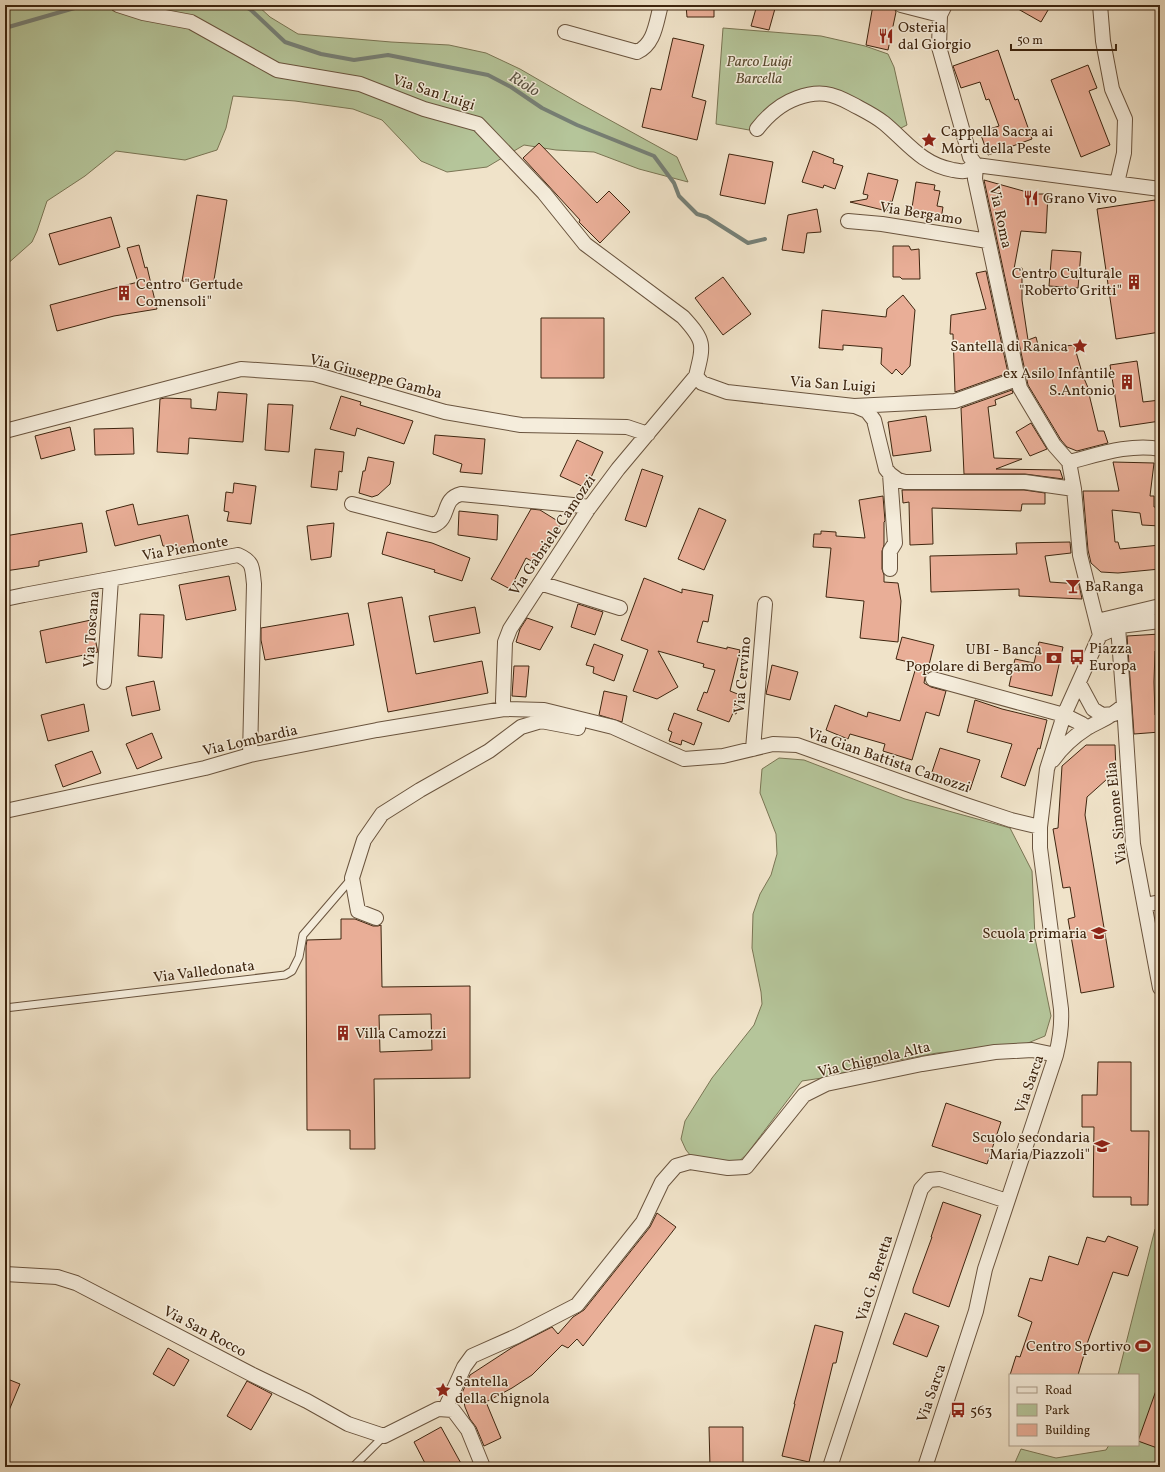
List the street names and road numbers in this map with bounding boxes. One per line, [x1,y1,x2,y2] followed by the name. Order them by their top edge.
[389,70,478,117] street label: Via San Luigi
[983,184,1016,250] street label: Via Roma
[878,198,964,231] street label: Via Bergamo
[307,350,444,405] street label: Via Giuseppe Gamba
[789,372,876,399] street label: Via San Luigi
[505,471,602,600] street label: Via Gabriele Camozzi
[140,532,230,567] street label: Via Piemonte
[79,590,106,668] street label: Via Toscana
[730,636,757,714] street label: Via Cervino
[201,720,300,763] street label: Via Lombardia
[804,724,973,799] street label: Via Gian Battista Camozzi
[1102,760,1133,865] street label: Via Simone Elia
[152,956,256,989] street label: Via Valledonata
[816,1037,933,1084] street label: Via Chignola Alta
[1011,1052,1050,1117] street label: Via Sarca
[852,1233,899,1324] street label: Via G. Beretta
[159,1302,250,1363] street label: Via San Rocco
[913,1361,952,1426] street label: Via Sarca

